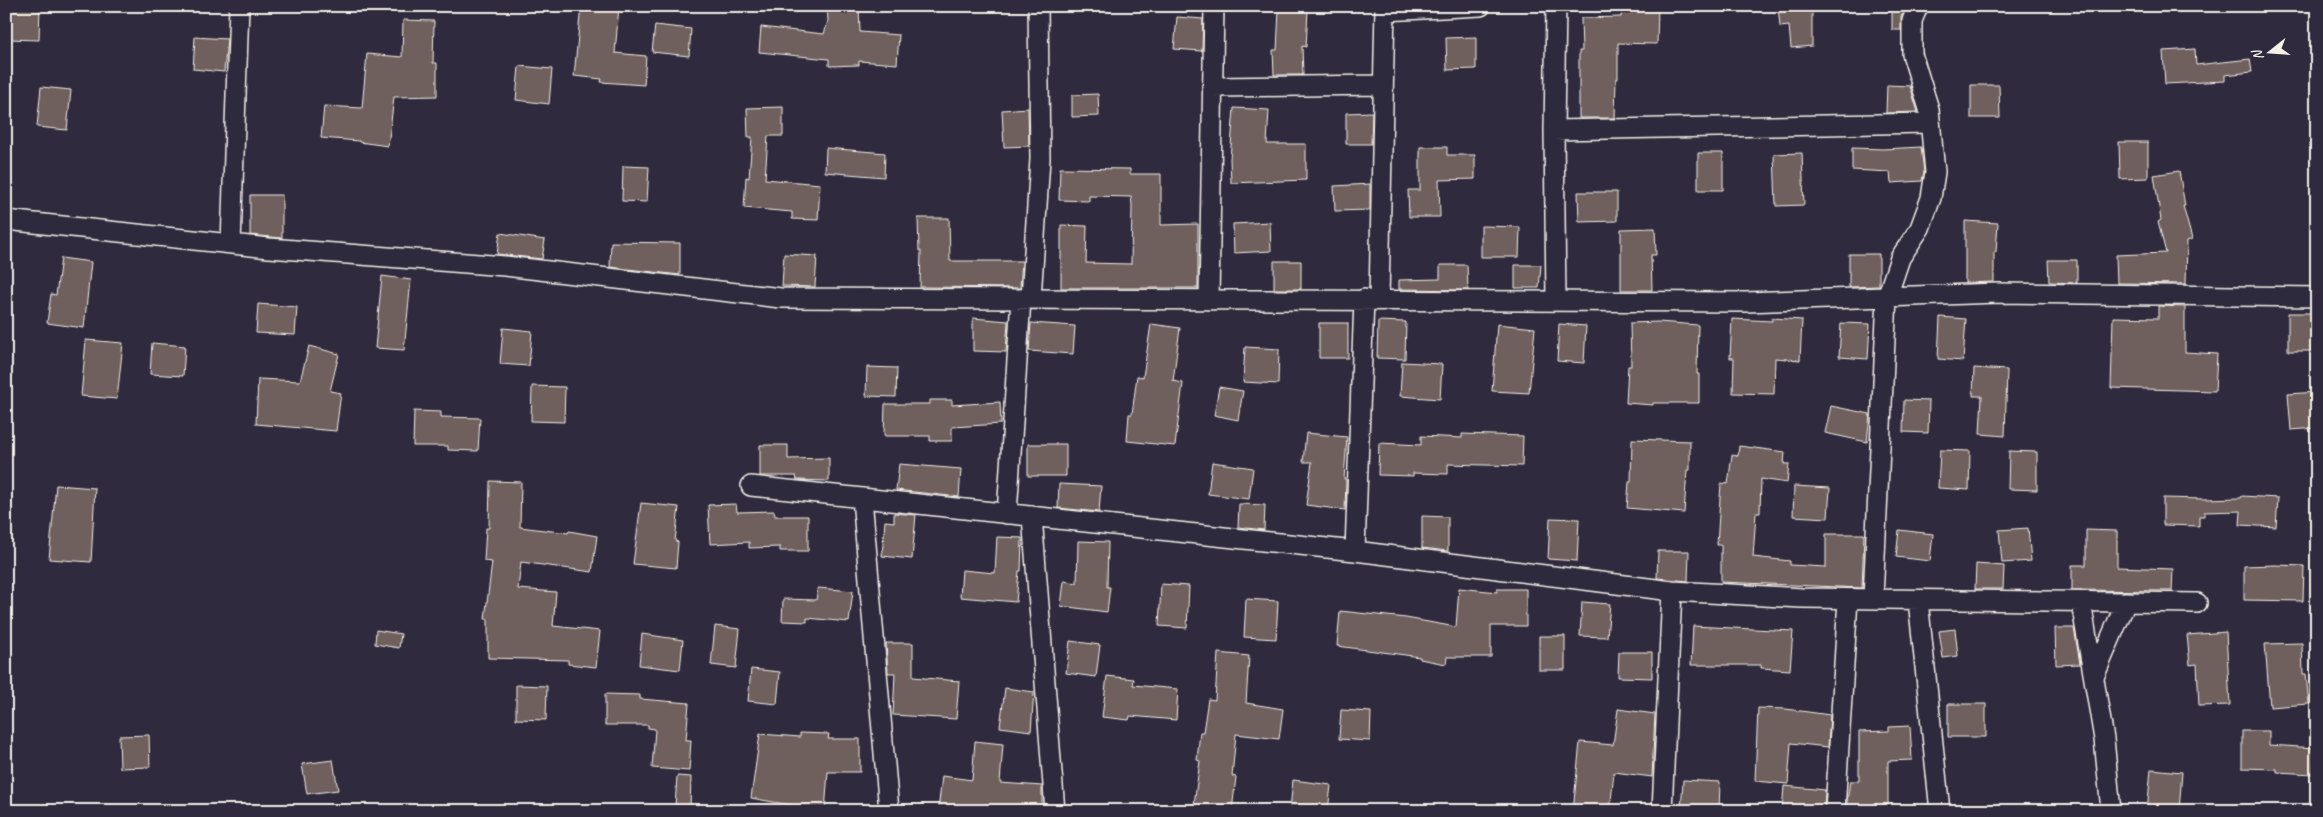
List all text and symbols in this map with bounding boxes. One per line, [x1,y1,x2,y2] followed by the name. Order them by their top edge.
[2246,28,2296,78] north arrow
[2248,47,2267,62] text: N

